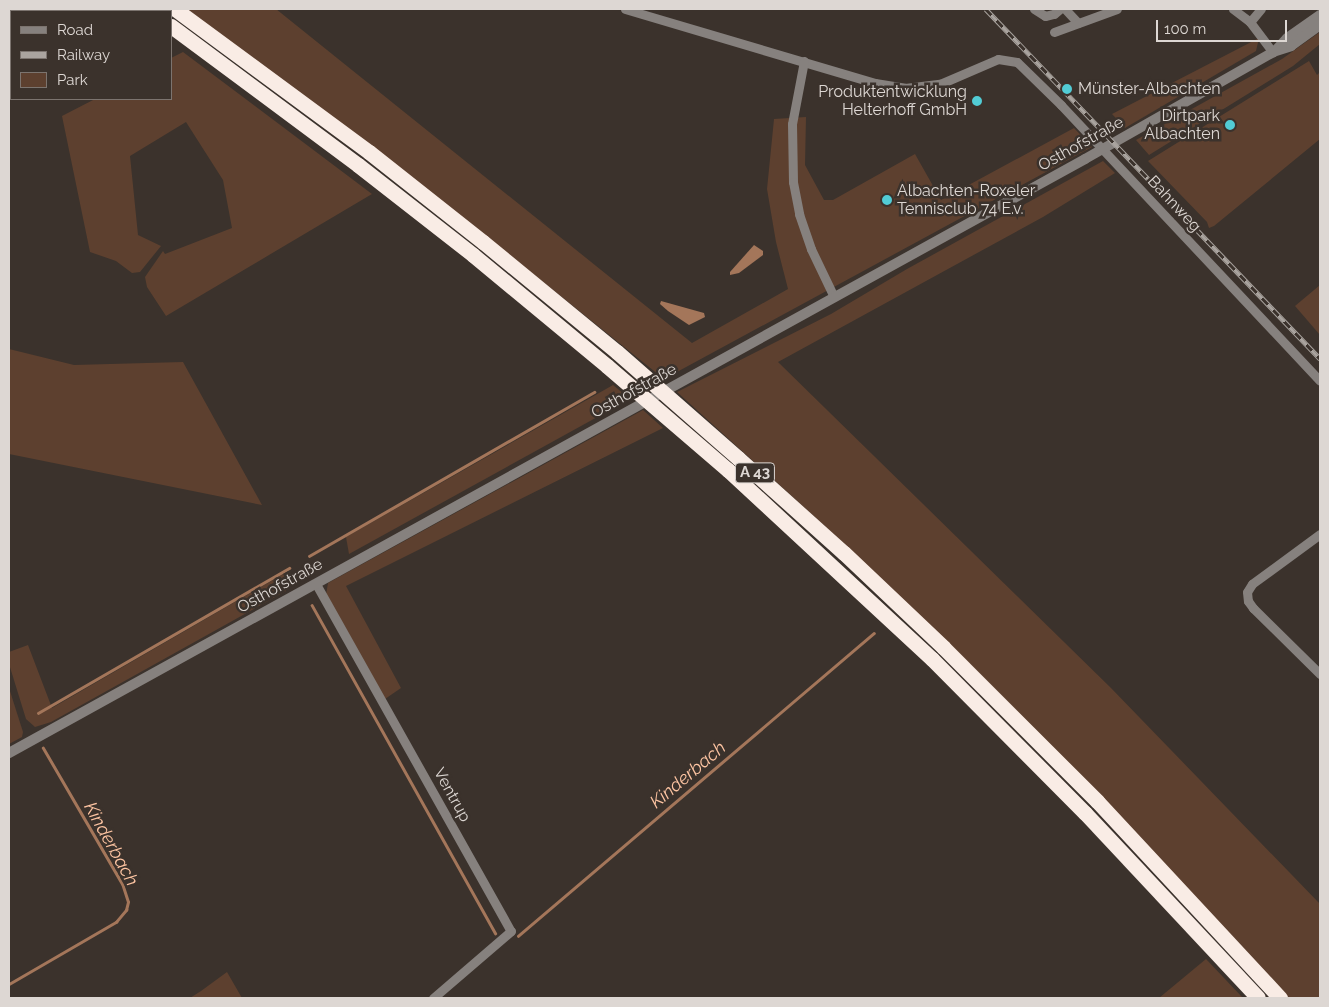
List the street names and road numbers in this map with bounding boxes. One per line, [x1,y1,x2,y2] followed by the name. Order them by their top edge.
[1035,113,1127,175] street label: Osthofstraße
[1143,172,1205,236] street label: Bahnweg
[588,360,680,422] street label: Osthofstraße
[734,460,776,486] road number: A 43
[234,555,326,617] street label: Osthofstraße
[429,765,475,825] street label: Ventrup

